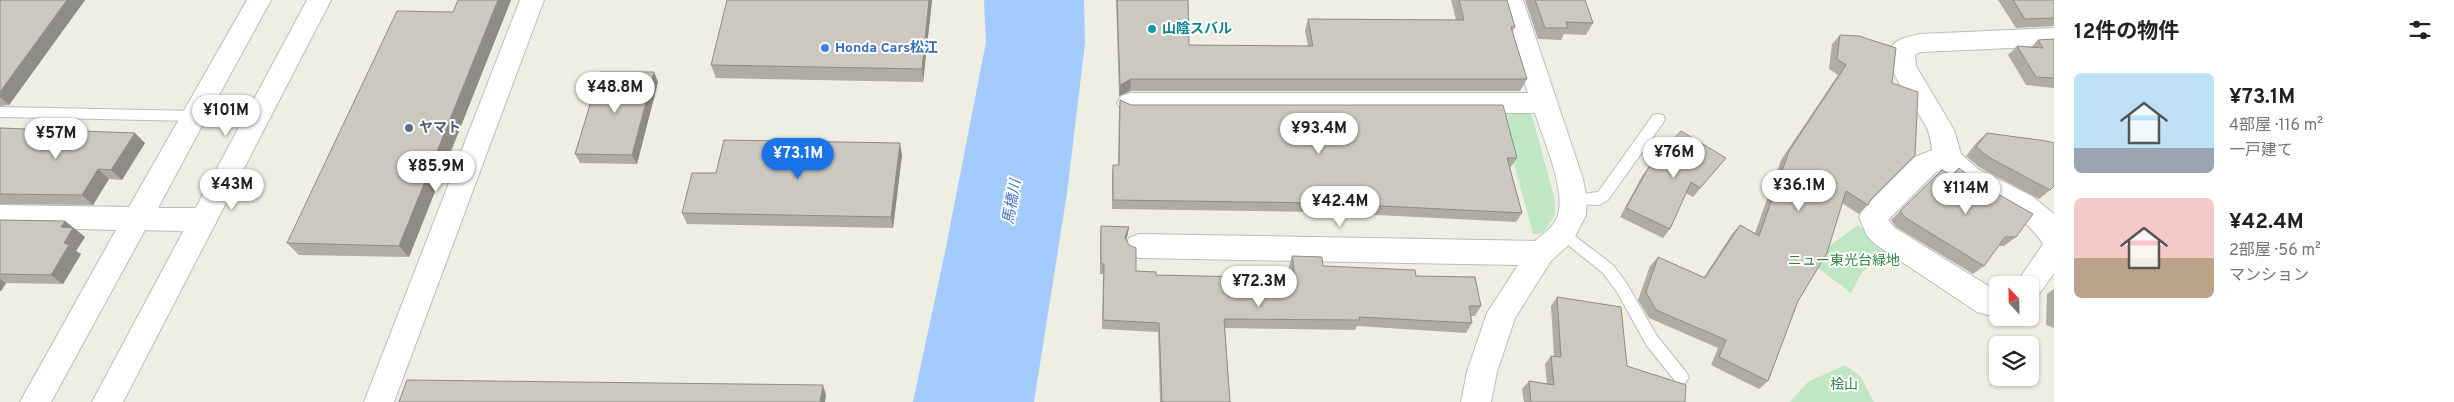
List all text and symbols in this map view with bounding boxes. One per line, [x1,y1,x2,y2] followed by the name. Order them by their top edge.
[2406,16,2434,44] icon: filters
[2074,19,2179,46] text: 12件の物件
[1162,21,1232,38] place label: 山陰スバル
[1146,23,1158,35] marker: 山陰スバル
[835,40,938,57] place label: Honda Cars松江
[819,42,831,54] marker: Honda Cars松江
[574,72,656,114] pin: ¥48.8M
[587,78,643,98] text: ¥48.8M
[2229,84,2295,111] text: ¥73.1M
[2114,93,2174,153] icon: home
[191,94,261,137] pin: ¥101M
[203,101,249,121] text: ¥101M
[1278,112,1360,155] pin: ¥93.4M
[2229,116,2323,136] text: 4部屋 · 116 m²
[26,118,86,160] pin: ¥57M
[1291,119,1347,139] text: ¥93.4M
[419,120,461,137] place label: ヤマト
[403,122,415,134] marker: ヤマト
[36,124,77,144] text: ¥57M
[1644,136,1704,179] pin: ¥76M
[757,138,839,180] pin: ¥73.1M
[2229,141,2293,161] text: 一戸建て
[1654,143,1694,163] text: ¥76M
[773,144,823,164] text: ¥73.1M
[395,150,477,193] pin: ¥85.9M
[408,157,464,177] text: ¥85.9M
[202,168,262,211] pin: ¥43M
[1758,170,1840,212] pin: ¥36.1M
[1931,172,2001,215] pin: ¥114M
[211,175,253,195] text: ¥43M
[1000,176,1027,226] water label: 馬橋川
[1773,176,1825,196] text: ¥36.1M
[1943,179,1989,199] text: ¥114M
[1299,186,1381,228] pin: ¥42.4M
[1312,192,1368,212] text: ¥42.4M
[2229,209,2304,236] text: ¥42.4M
[2114,218,2174,278] icon: home
[2229,241,2321,261] text: 2部屋 · 56 m²
[1788,252,1900,270] park label: ニュー東光台緑地
[1218,266,1300,308] pin: ¥72.3M
[2229,266,2309,286] text: マンション
[1232,272,1286,292] text: ¥72.3M
[1989,276,2039,326] north arrow
[1989,276,2039,386] map controls
[1989,336,2039,386] button: layers
[1830,376,1858,394] park label: 桧山

